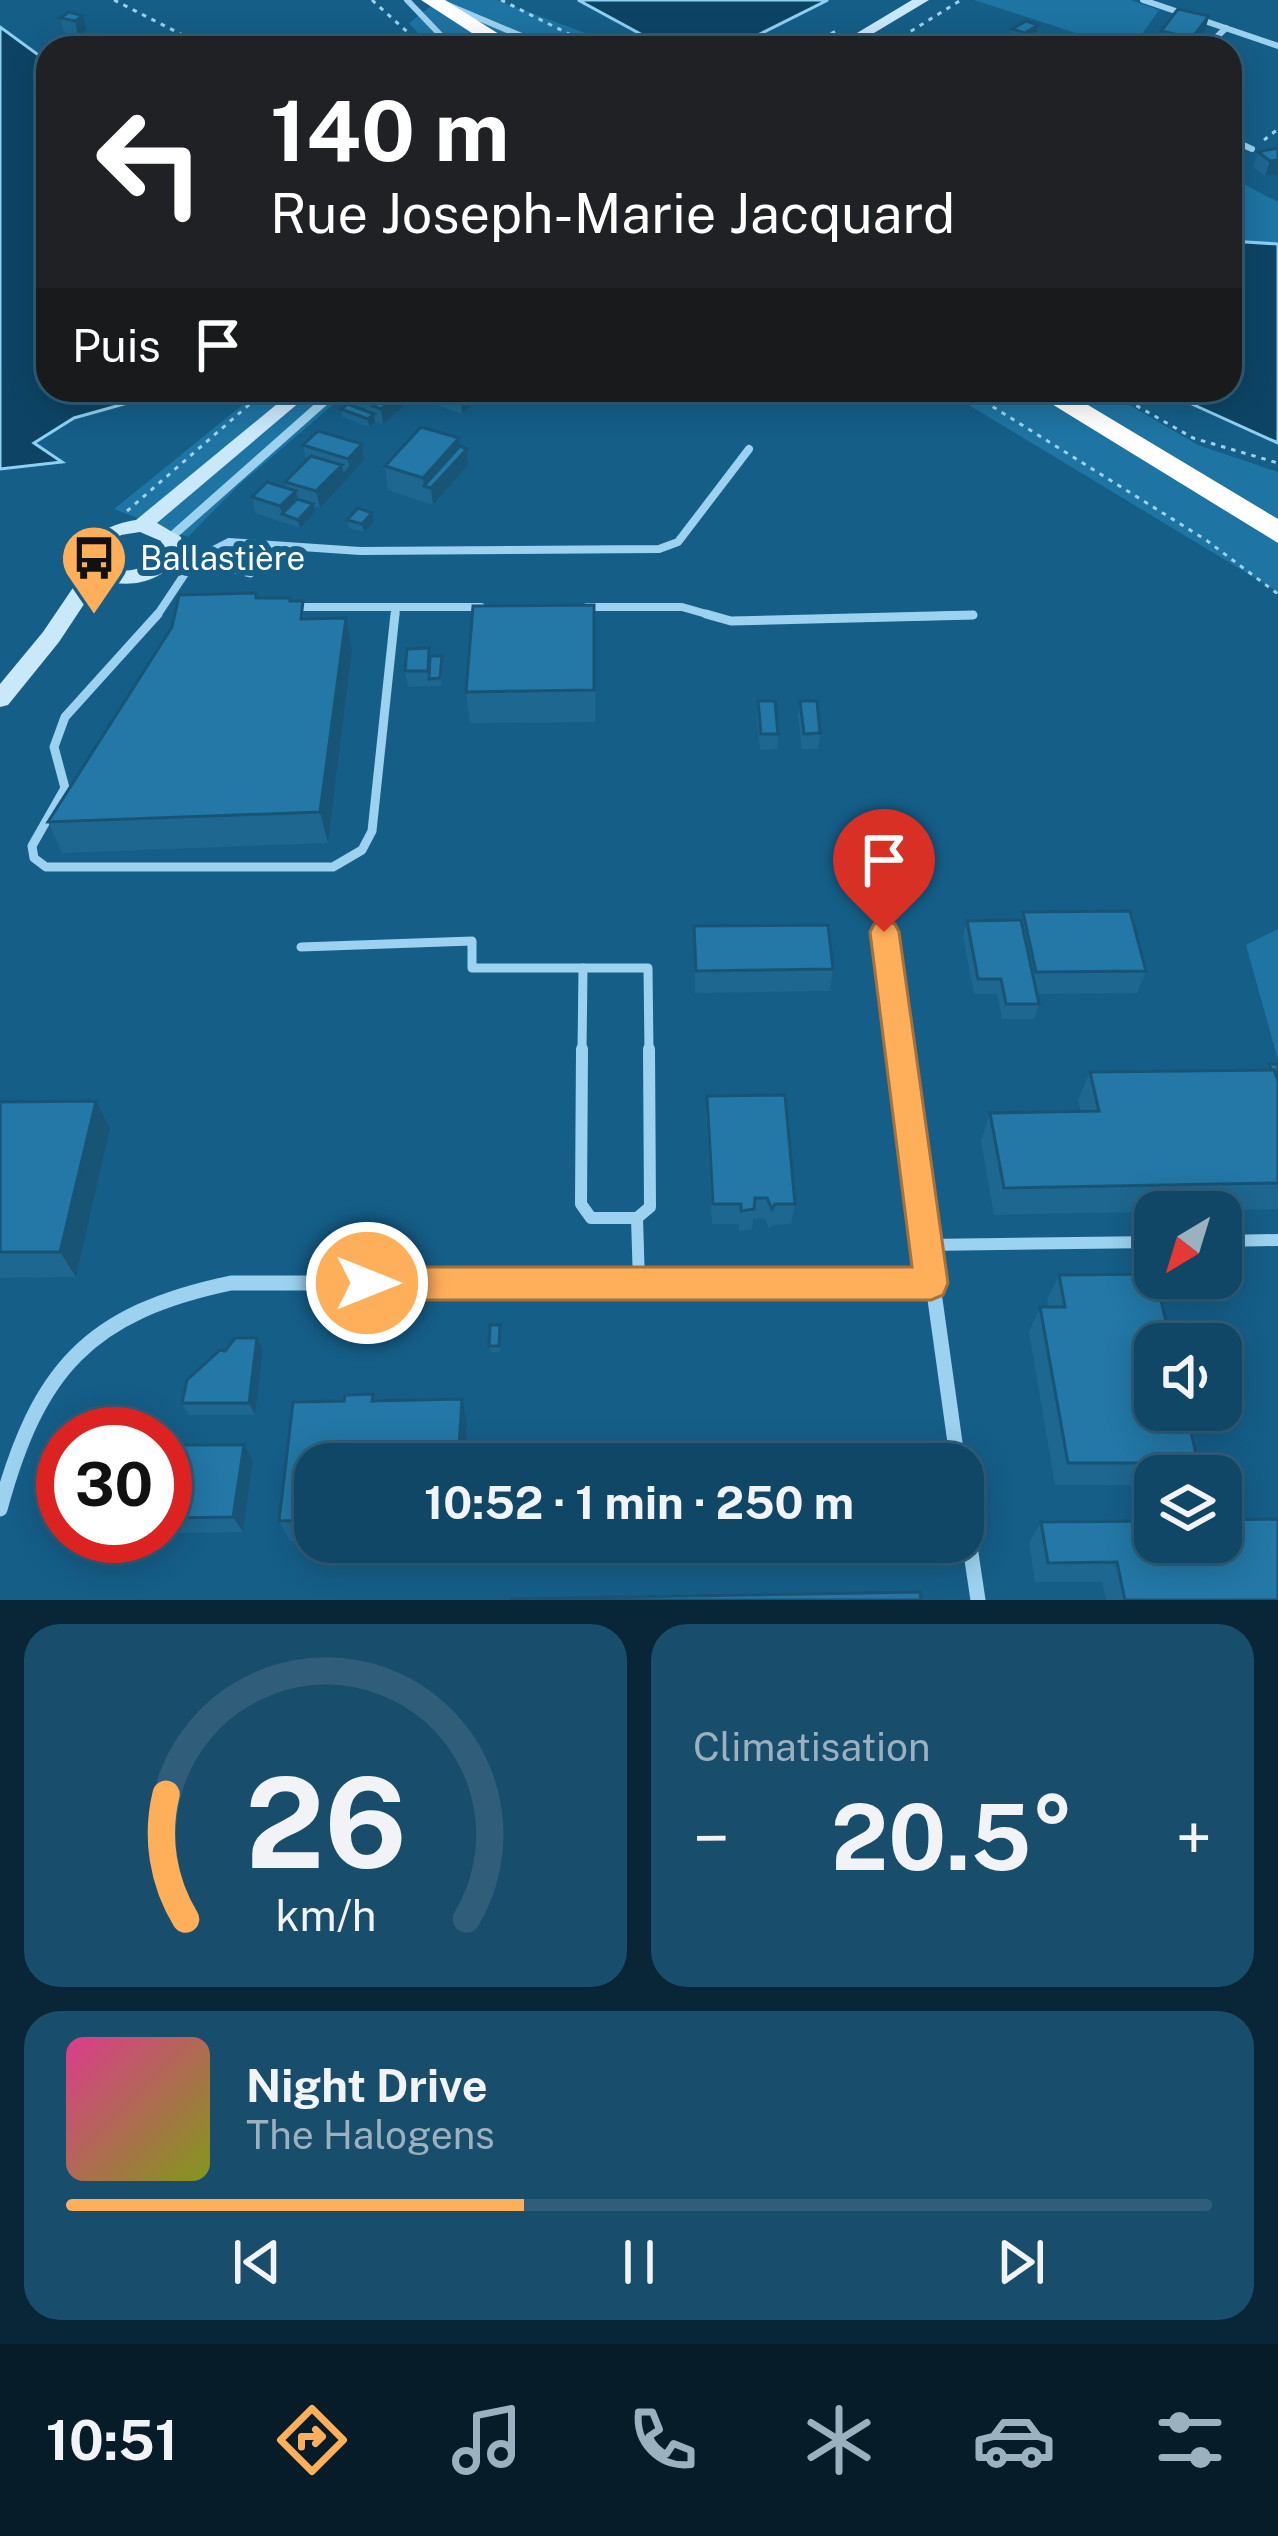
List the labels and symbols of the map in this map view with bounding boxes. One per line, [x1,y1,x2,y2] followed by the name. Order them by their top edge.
[59,523,129,617] bus stop icon: Ballastière
[140,539,305,577] place label: Ballastière
[833,809,935,932] pin
[1134,1191,1242,1299] north arrow
[304,1220,430,1346] position arrow
[36,1407,192,1563] speed limit sign: 30

